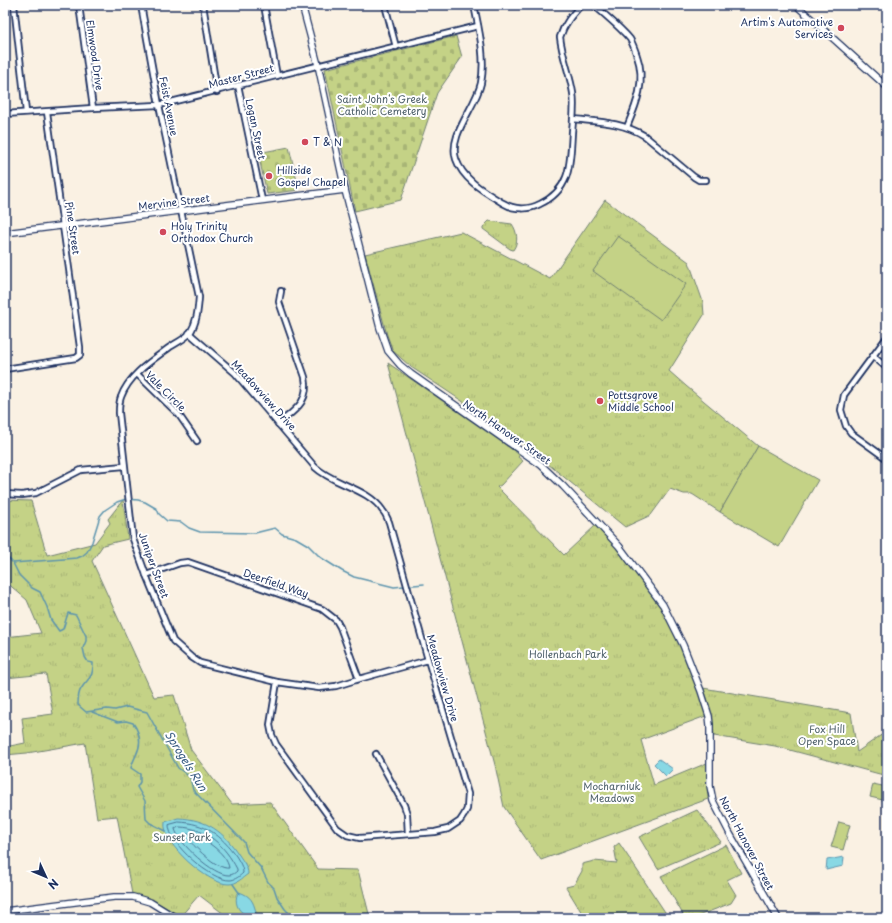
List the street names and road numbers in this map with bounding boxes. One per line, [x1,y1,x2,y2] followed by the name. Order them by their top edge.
[83,19,108,91] street label: Elmwood Drive
[207,60,275,91] street label: Master Street
[156,75,183,137] street label: Feist Avenue
[243,97,270,161] street label: Logan Street
[137,190,210,213] street label: Mervine Street
[62,200,85,255] street label: Pine Street
[229,356,300,433] street label: Meadowview Drive
[143,367,190,414] street label: Vale Circle
[460,396,554,468] street label: North Hanover Street
[136,530,173,600] street label: Juniper Street
[241,564,311,601] street label: Deerfield Way
[424,632,463,723] street label: Meadowview Drive
[716,793,779,892] street label: North Hanover Street

